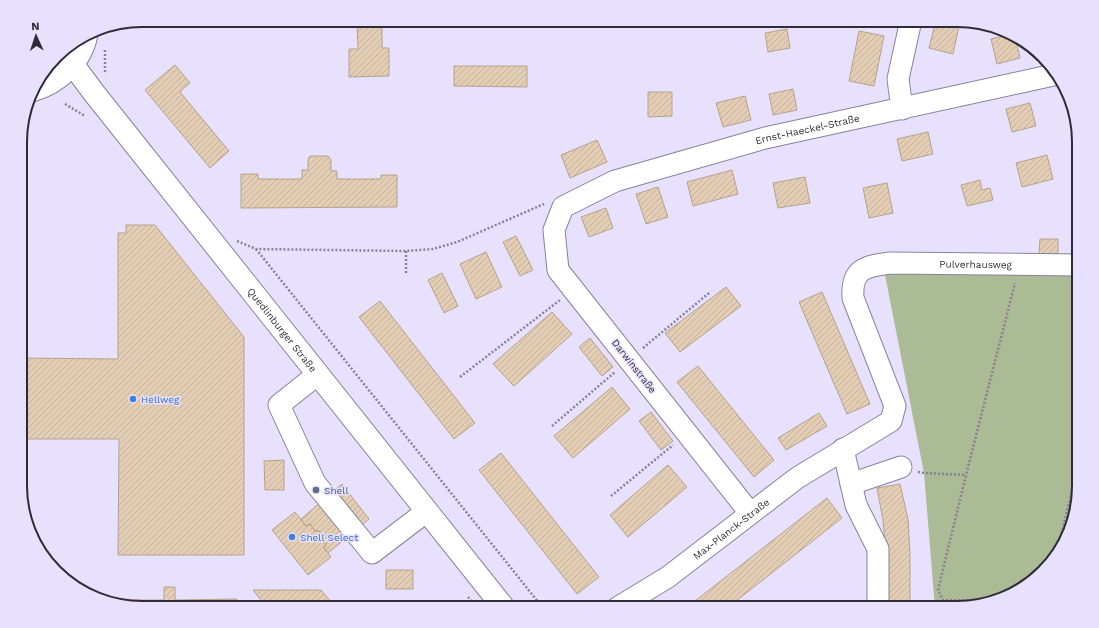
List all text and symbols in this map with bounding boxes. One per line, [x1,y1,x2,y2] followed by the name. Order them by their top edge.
[16,16,56,56] north arrow
[31,20,40,33] text: N
[754,112,861,146] street label: Ernst-Haeckel-Straße
[939,258,1013,270] street label: Pulverhausweg
[245,285,319,374] street label: Quedlinburger Straße
[610,337,659,395] street label: Darwinstraße
[128,394,138,404] marker: Hellweg
[141,394,180,405] place label: Hellweg
[311,485,321,495] marker: Shell
[324,485,349,496] place label: Shell
[691,496,771,561] street label: Max-Planck-Straße
[287,532,297,542] marker: Shell Select
[300,532,359,543] place label: Shell Select

